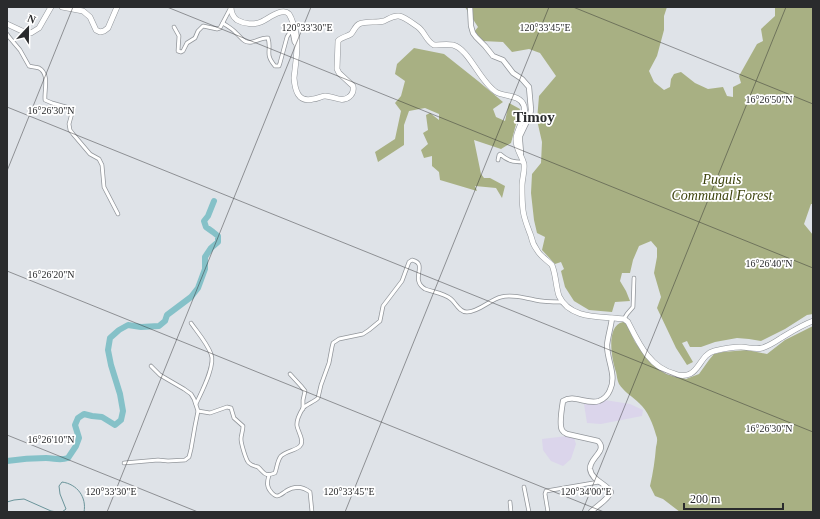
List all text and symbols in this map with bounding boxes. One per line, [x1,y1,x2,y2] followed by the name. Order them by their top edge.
[8,8,48,48] north arrow
[26,12,38,26] text: N
[282,22,333,33] text: 120°33'30"E
[520,22,571,33] text: 120°33'45"E
[745,94,793,105] text: 16°26'50"N
[27,105,75,116] text: 16°26'30"N
[513,109,555,125] district label: Timoy
[672,172,774,203] park label: Puguis Communal Forest
[745,258,793,269] text: 16°26'40"N
[27,269,75,280] text: 16°26'20"N
[745,423,793,434] text: 16°26'30"N
[27,434,75,445] text: 16°26'10"N
[684,485,783,511] scale bar
[86,486,137,497] text: 120°33'30"E
[324,486,375,497] text: 120°33'45"E
[561,486,612,497] text: 120°34'00"E
[690,492,721,506] text: 200 m

